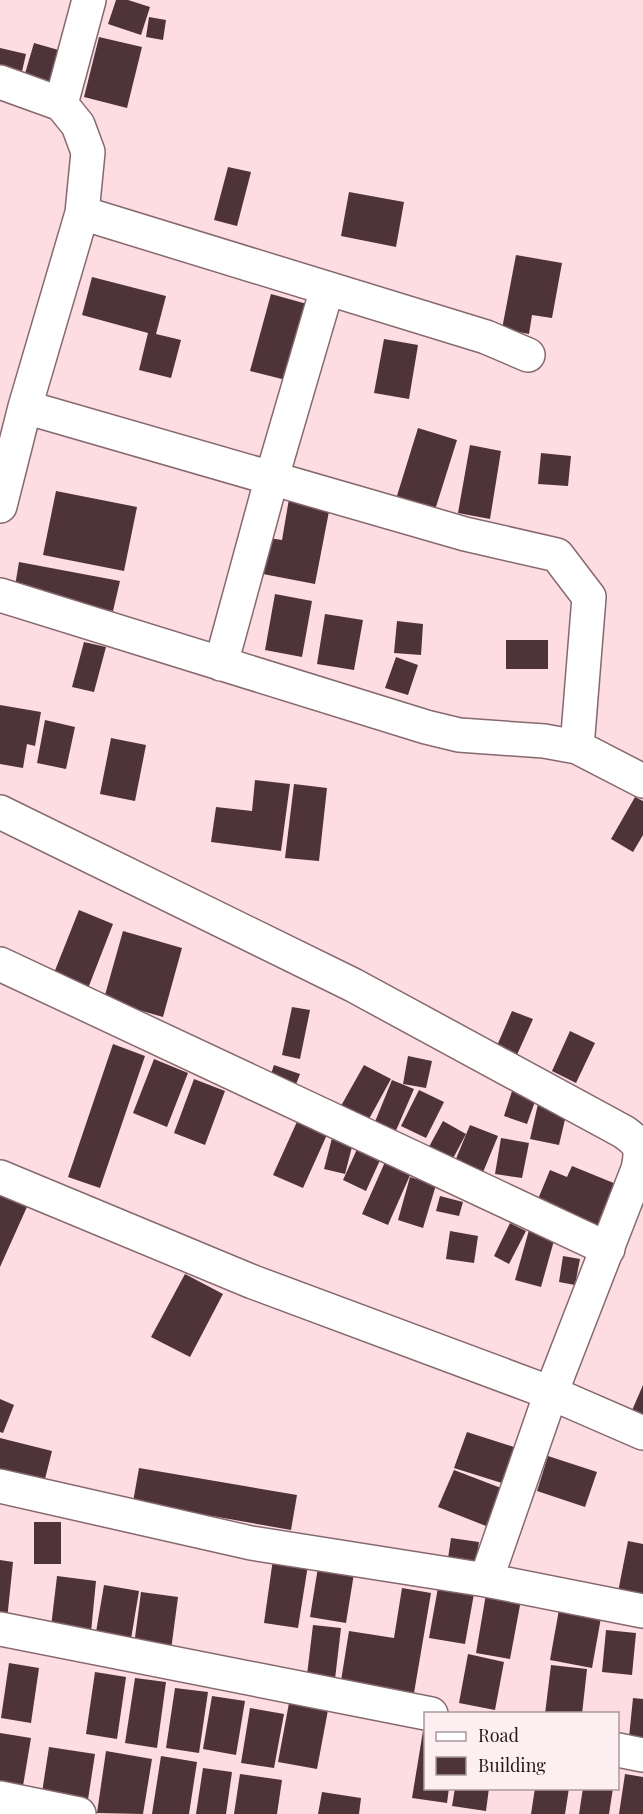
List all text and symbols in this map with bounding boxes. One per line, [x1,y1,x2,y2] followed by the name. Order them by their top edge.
[424,1712,619,1790] legend
[478,1723,519,1747] text: Road
[478,1753,546,1777] text: Building

